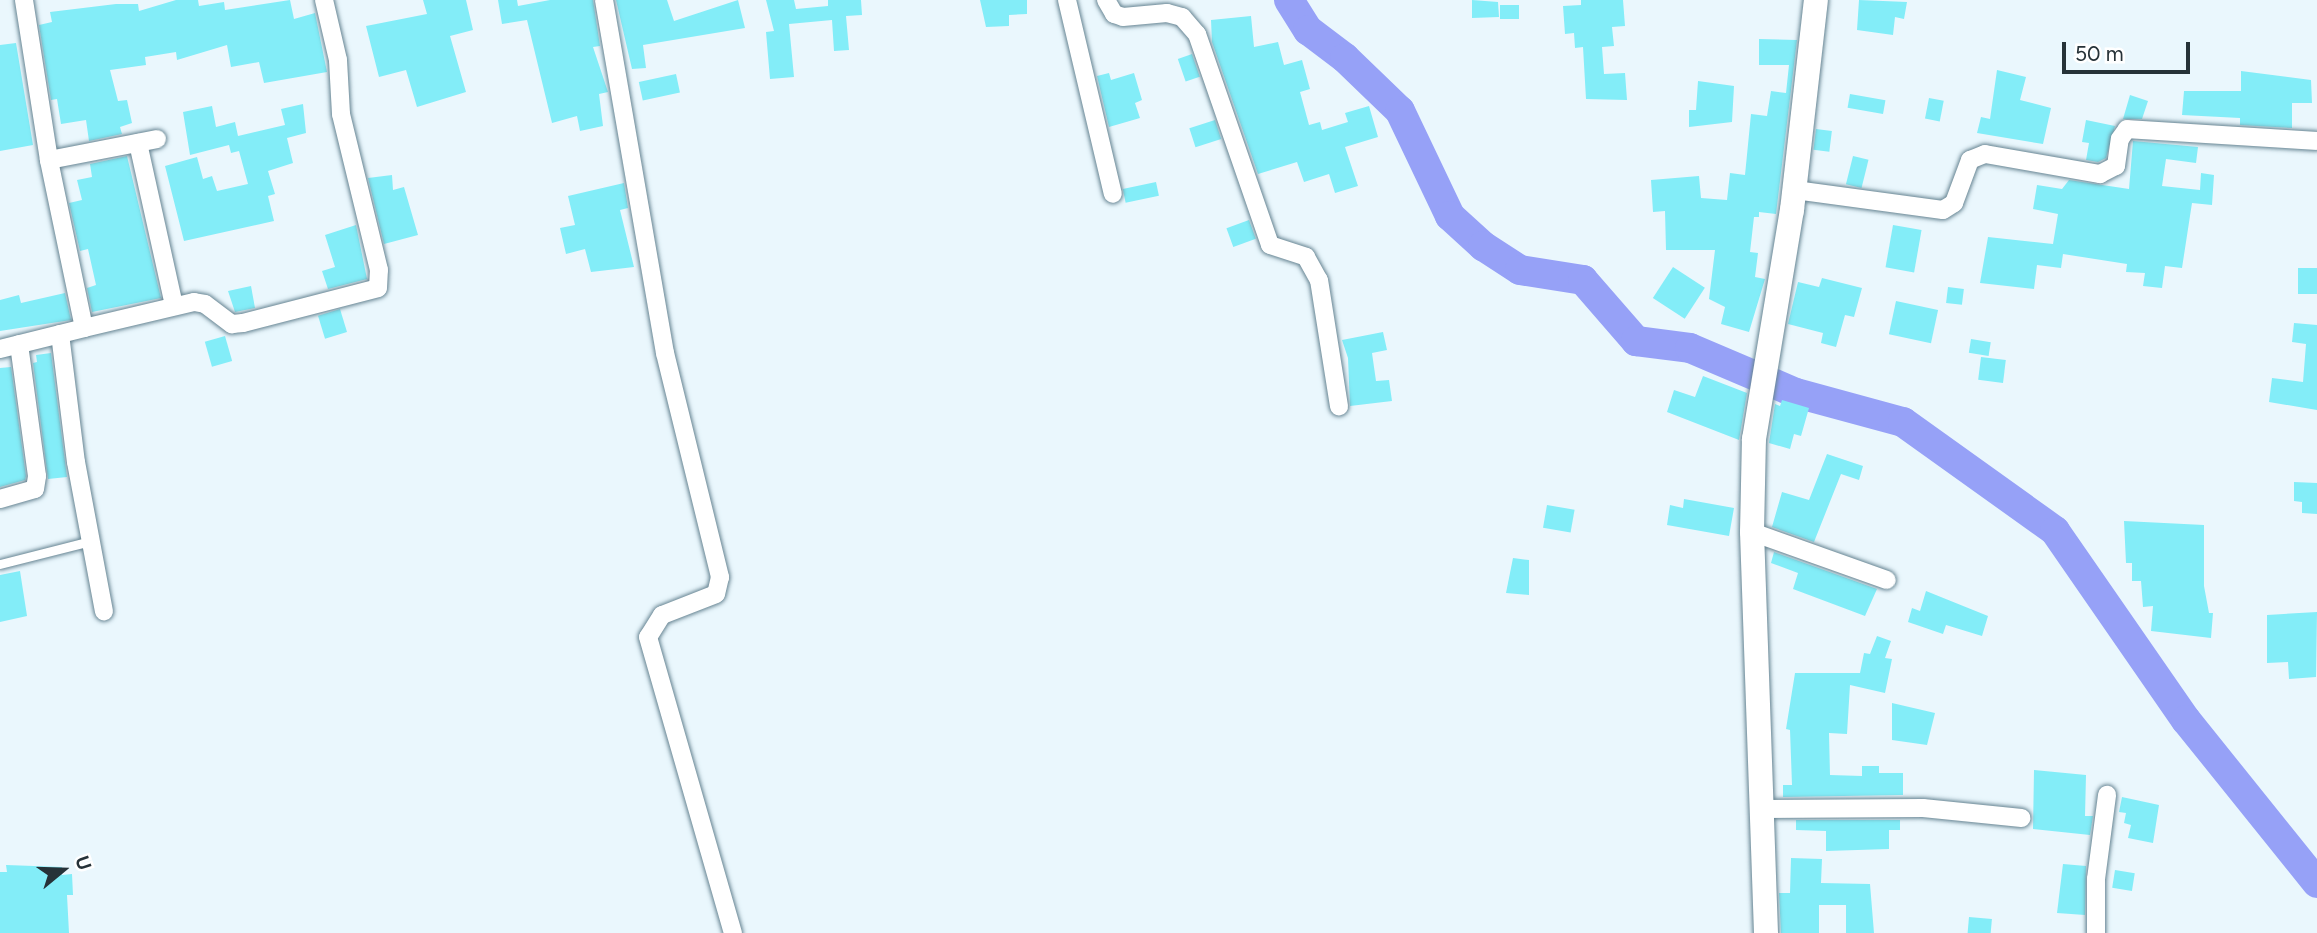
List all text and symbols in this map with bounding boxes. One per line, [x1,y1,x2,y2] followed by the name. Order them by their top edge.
[2065,28,2193,72] scale bar
[2075,41,2124,66] text: 50 m
[28,835,98,905] north arrow
[70,853,96,873] text: U

